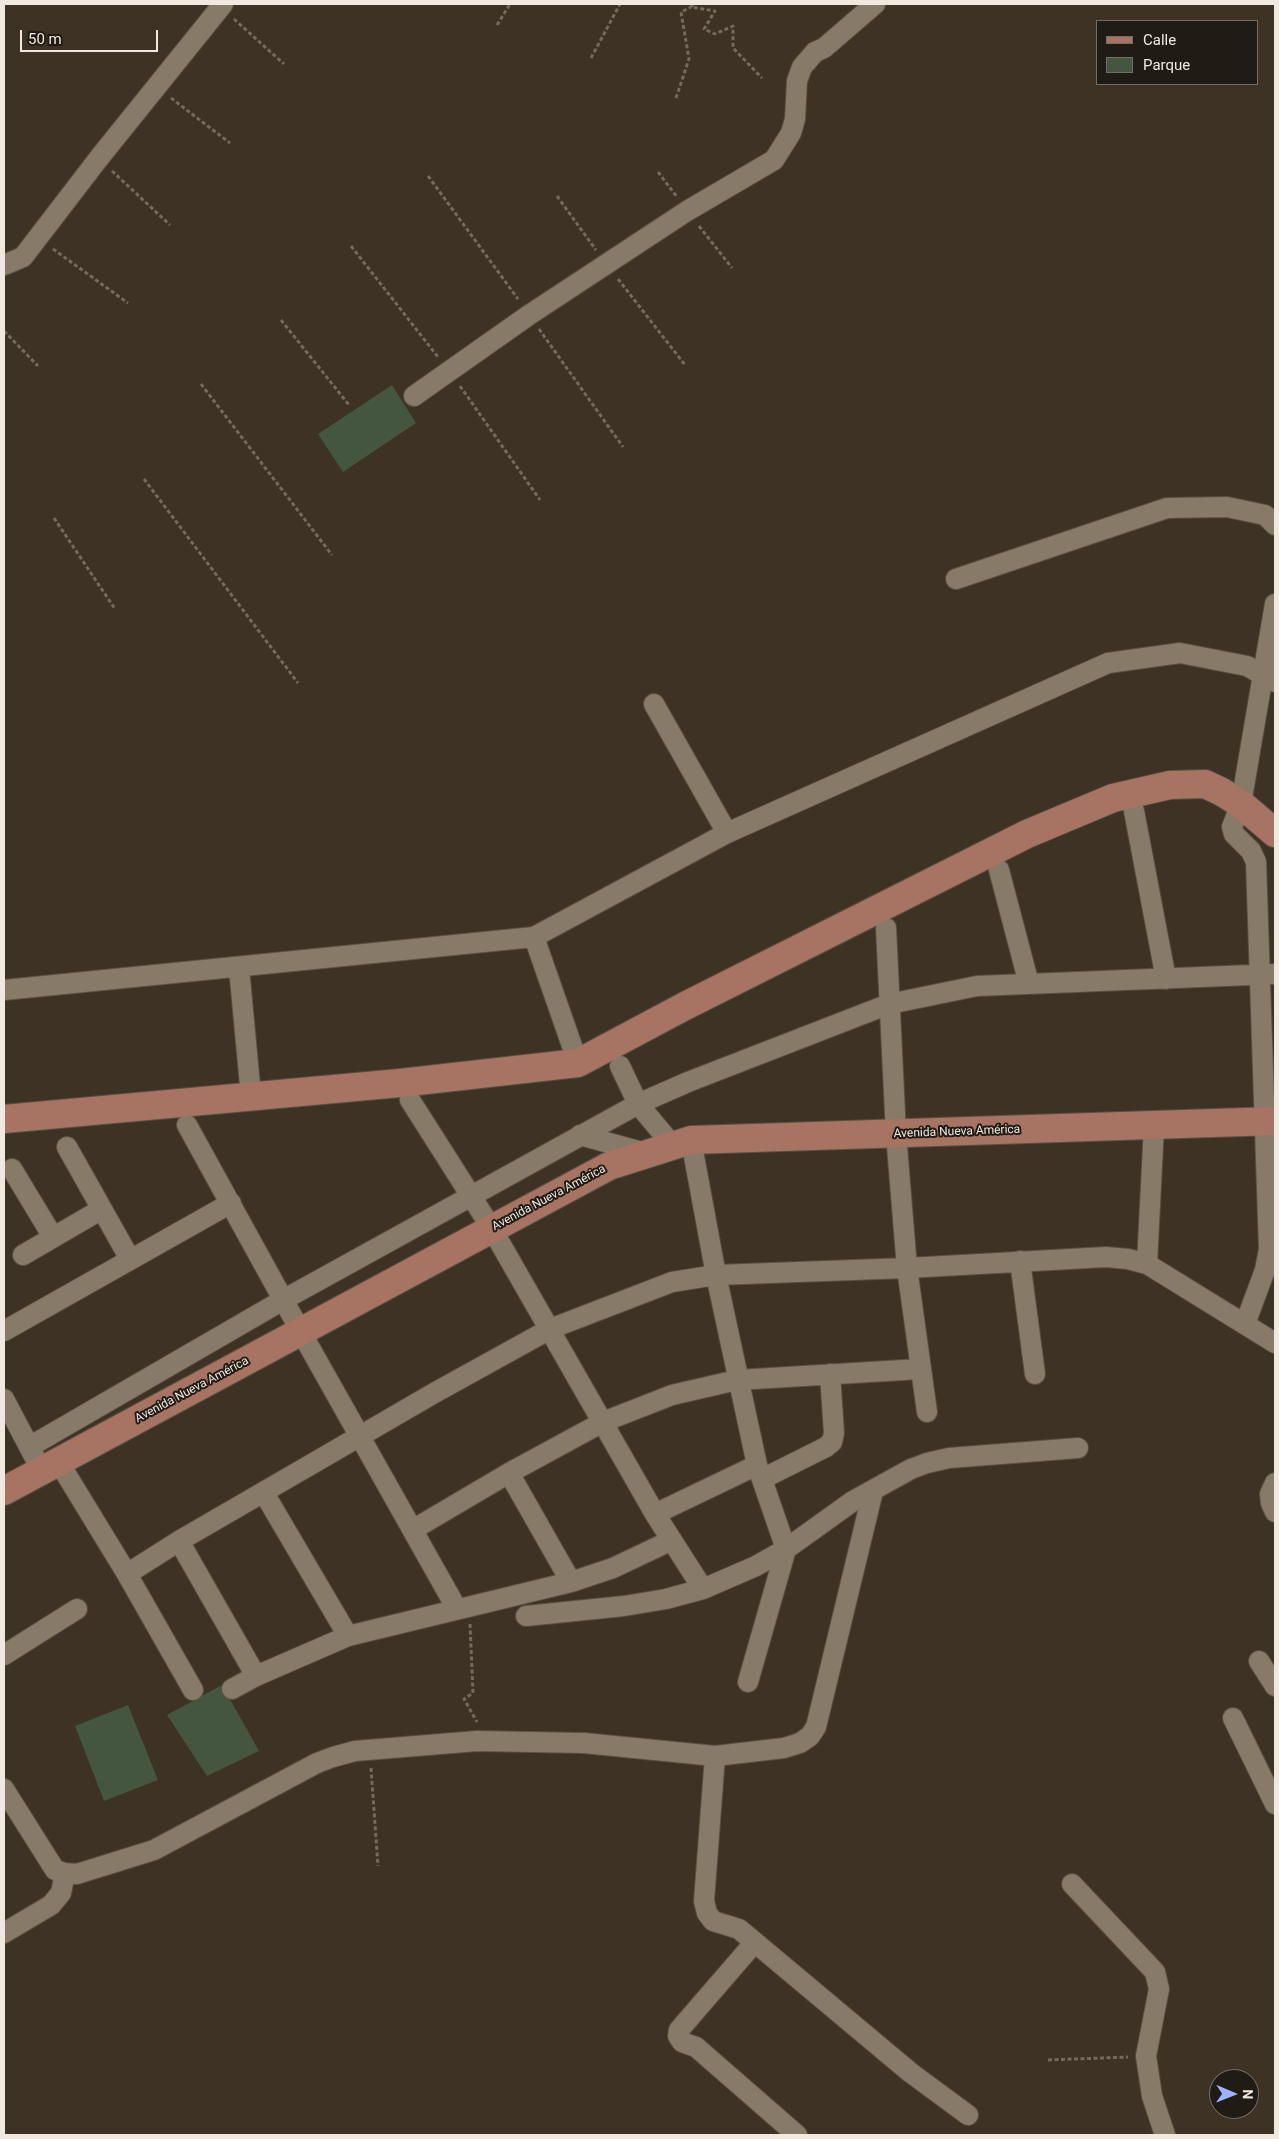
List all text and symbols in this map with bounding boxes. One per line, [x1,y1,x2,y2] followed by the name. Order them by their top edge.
[22,20,160,52] scale bar
[1096,20,1259,85] legend
[28,30,62,48] text: 50 m
[1143,31,1176,49] text: Calle
[1143,56,1190,74] text: Parque
[893,1123,1021,1141] street label: Avenida Nueva América
[490,1162,608,1234] street label: Avenida Nueva América
[133,1354,251,1426] street label: Avenida Nueva América
[1209,2069,1259,2119] north arrow
[1240,2089,1256,2099] text: N

